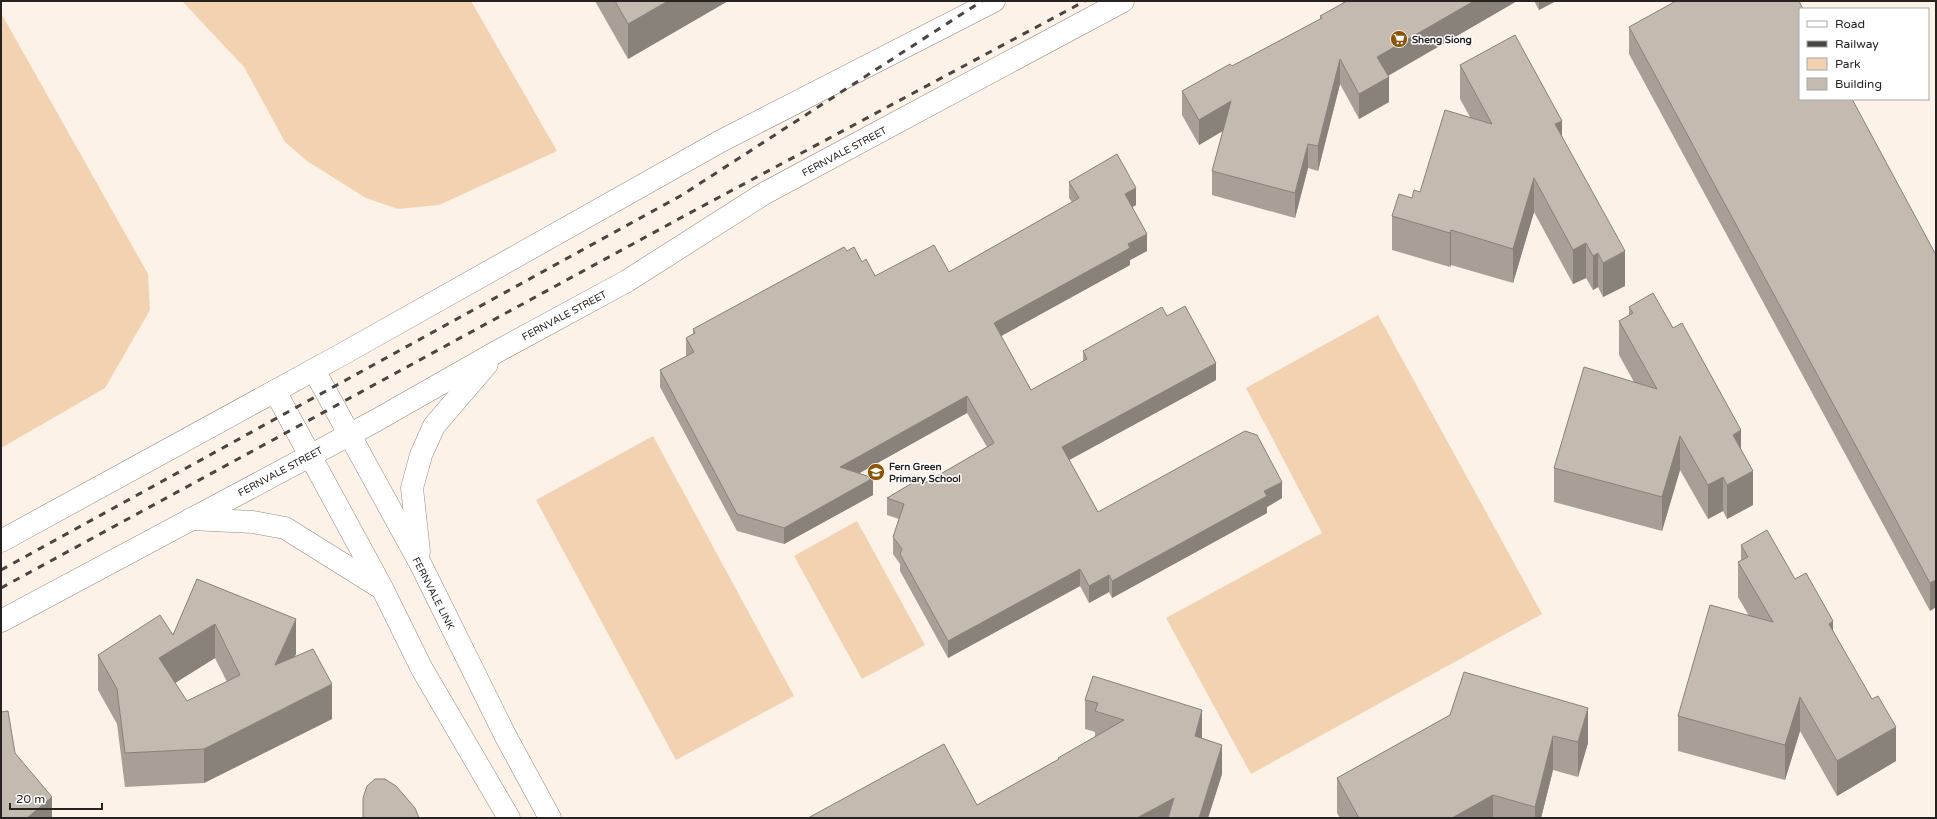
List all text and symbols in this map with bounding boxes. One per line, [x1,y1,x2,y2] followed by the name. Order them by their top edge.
[1799,8,1929,100] legend
[1835,17,1865,31] text: Road
[1389,29,1409,49] supermarket icon: Sheng Siong
[1412,34,1472,46] place label: Sheng Siong
[1835,37,1879,51] text: Railway
[1835,57,1861,71] text: Park
[1835,77,1882,91] text: Building
[800,124,889,179] street label: FERNVALE STREET
[520,288,609,343] street label: FERNVALE STREET
[236,444,325,499] street label: FERNVALE STREET
[889,461,961,485] place label: Fern Green Primary School
[866,462,886,482] school or university icon: Fern Green Primary School
[410,555,457,632] street label: FERNVALE LINK
[10,785,102,811] scale bar
[16,792,45,806] text: 20 m

